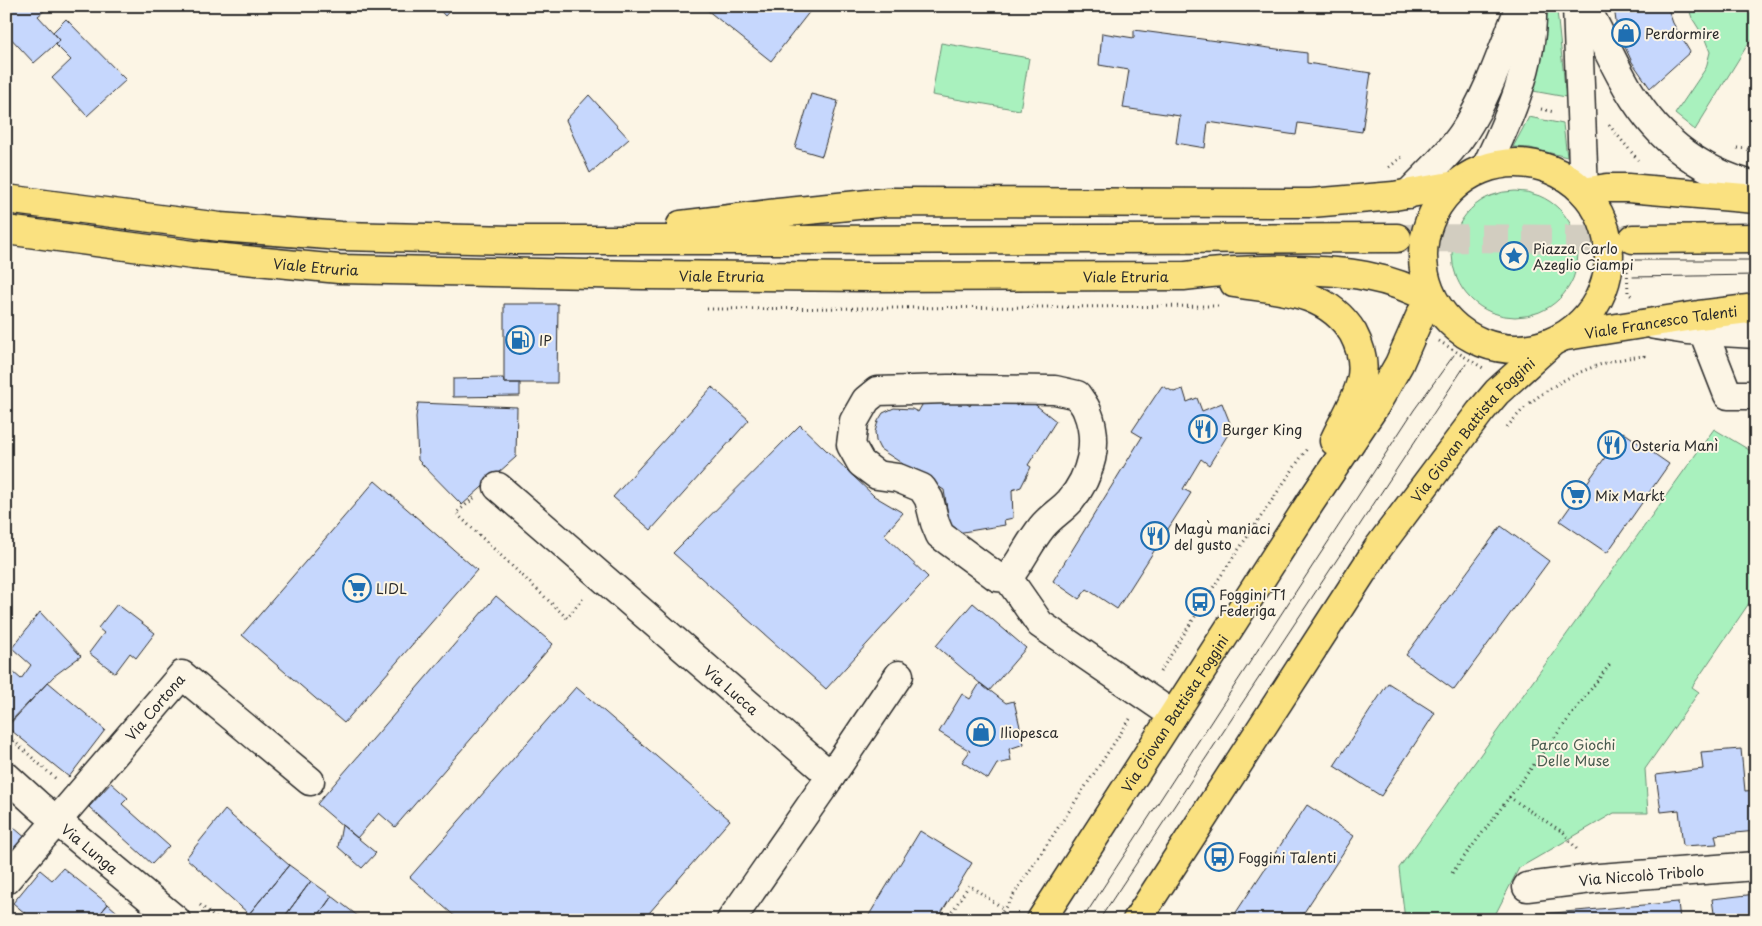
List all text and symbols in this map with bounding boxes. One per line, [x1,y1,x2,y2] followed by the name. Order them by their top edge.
[1611,18,1641,48] shop icon: Perdormire
[1645,23,1719,44] place label: Perdormire
[1533,238,1634,275] place label: Piazza Carlo Azeglio Ciampi
[1499,241,1529,271] place icon: Piazza Carlo Azeglio Ciampi
[272,252,359,280] street label: Viale Etruria
[679,265,765,287] street label: Viale Etruria
[1083,266,1169,287] street label: Viale Etruria
[1583,300,1739,343] street label: Viale Francesco Talenti
[505,325,535,355] fuel station icon: IP
[539,330,552,351] place label: IP
[1405,352,1539,507] street label: Via Giovan Battista Foggini
[1188,414,1218,444] restaurant icon: Burger King
[1222,419,1302,440] place label: Burger King
[1597,430,1627,460] restaurant icon: Osteria Manì
[1631,435,1718,456] place label: Osteria Manì
[1561,480,1591,510] supermarket icon: Mix Markt
[1595,485,1665,506] place label: Mix Markt
[1174,518,1271,555] place label: Magù maniaci del gusto
[1140,521,1170,551] restaurant icon: Magù maniaci del gusto
[342,573,372,603] supermarket icon: LIDL
[376,578,407,599] place label: LIDL
[1219,584,1286,621] place label: Foggini T1 Federiga
[1185,587,1215,617] bus stop icon: Foggini T1 Federiga
[1116,630,1233,796] street label: Via Giovan Battista Foggini
[699,660,764,719] street label: Via Lucca
[120,669,190,745] street label: Via Cortona
[966,717,996,747] shop icon: Iliopesca
[1000,722,1059,743] place label: Iliopesca
[1530,734,1616,771] park label: Parco Giochi Delle Muse
[57,818,123,879] street label: Via Lunga
[1204,842,1234,872] bus stop icon: Foggini Talenti
[1238,847,1337,868] place label: Foggini Talenti
[1577,859,1705,891] street label: Via Niccolò Tribolo

